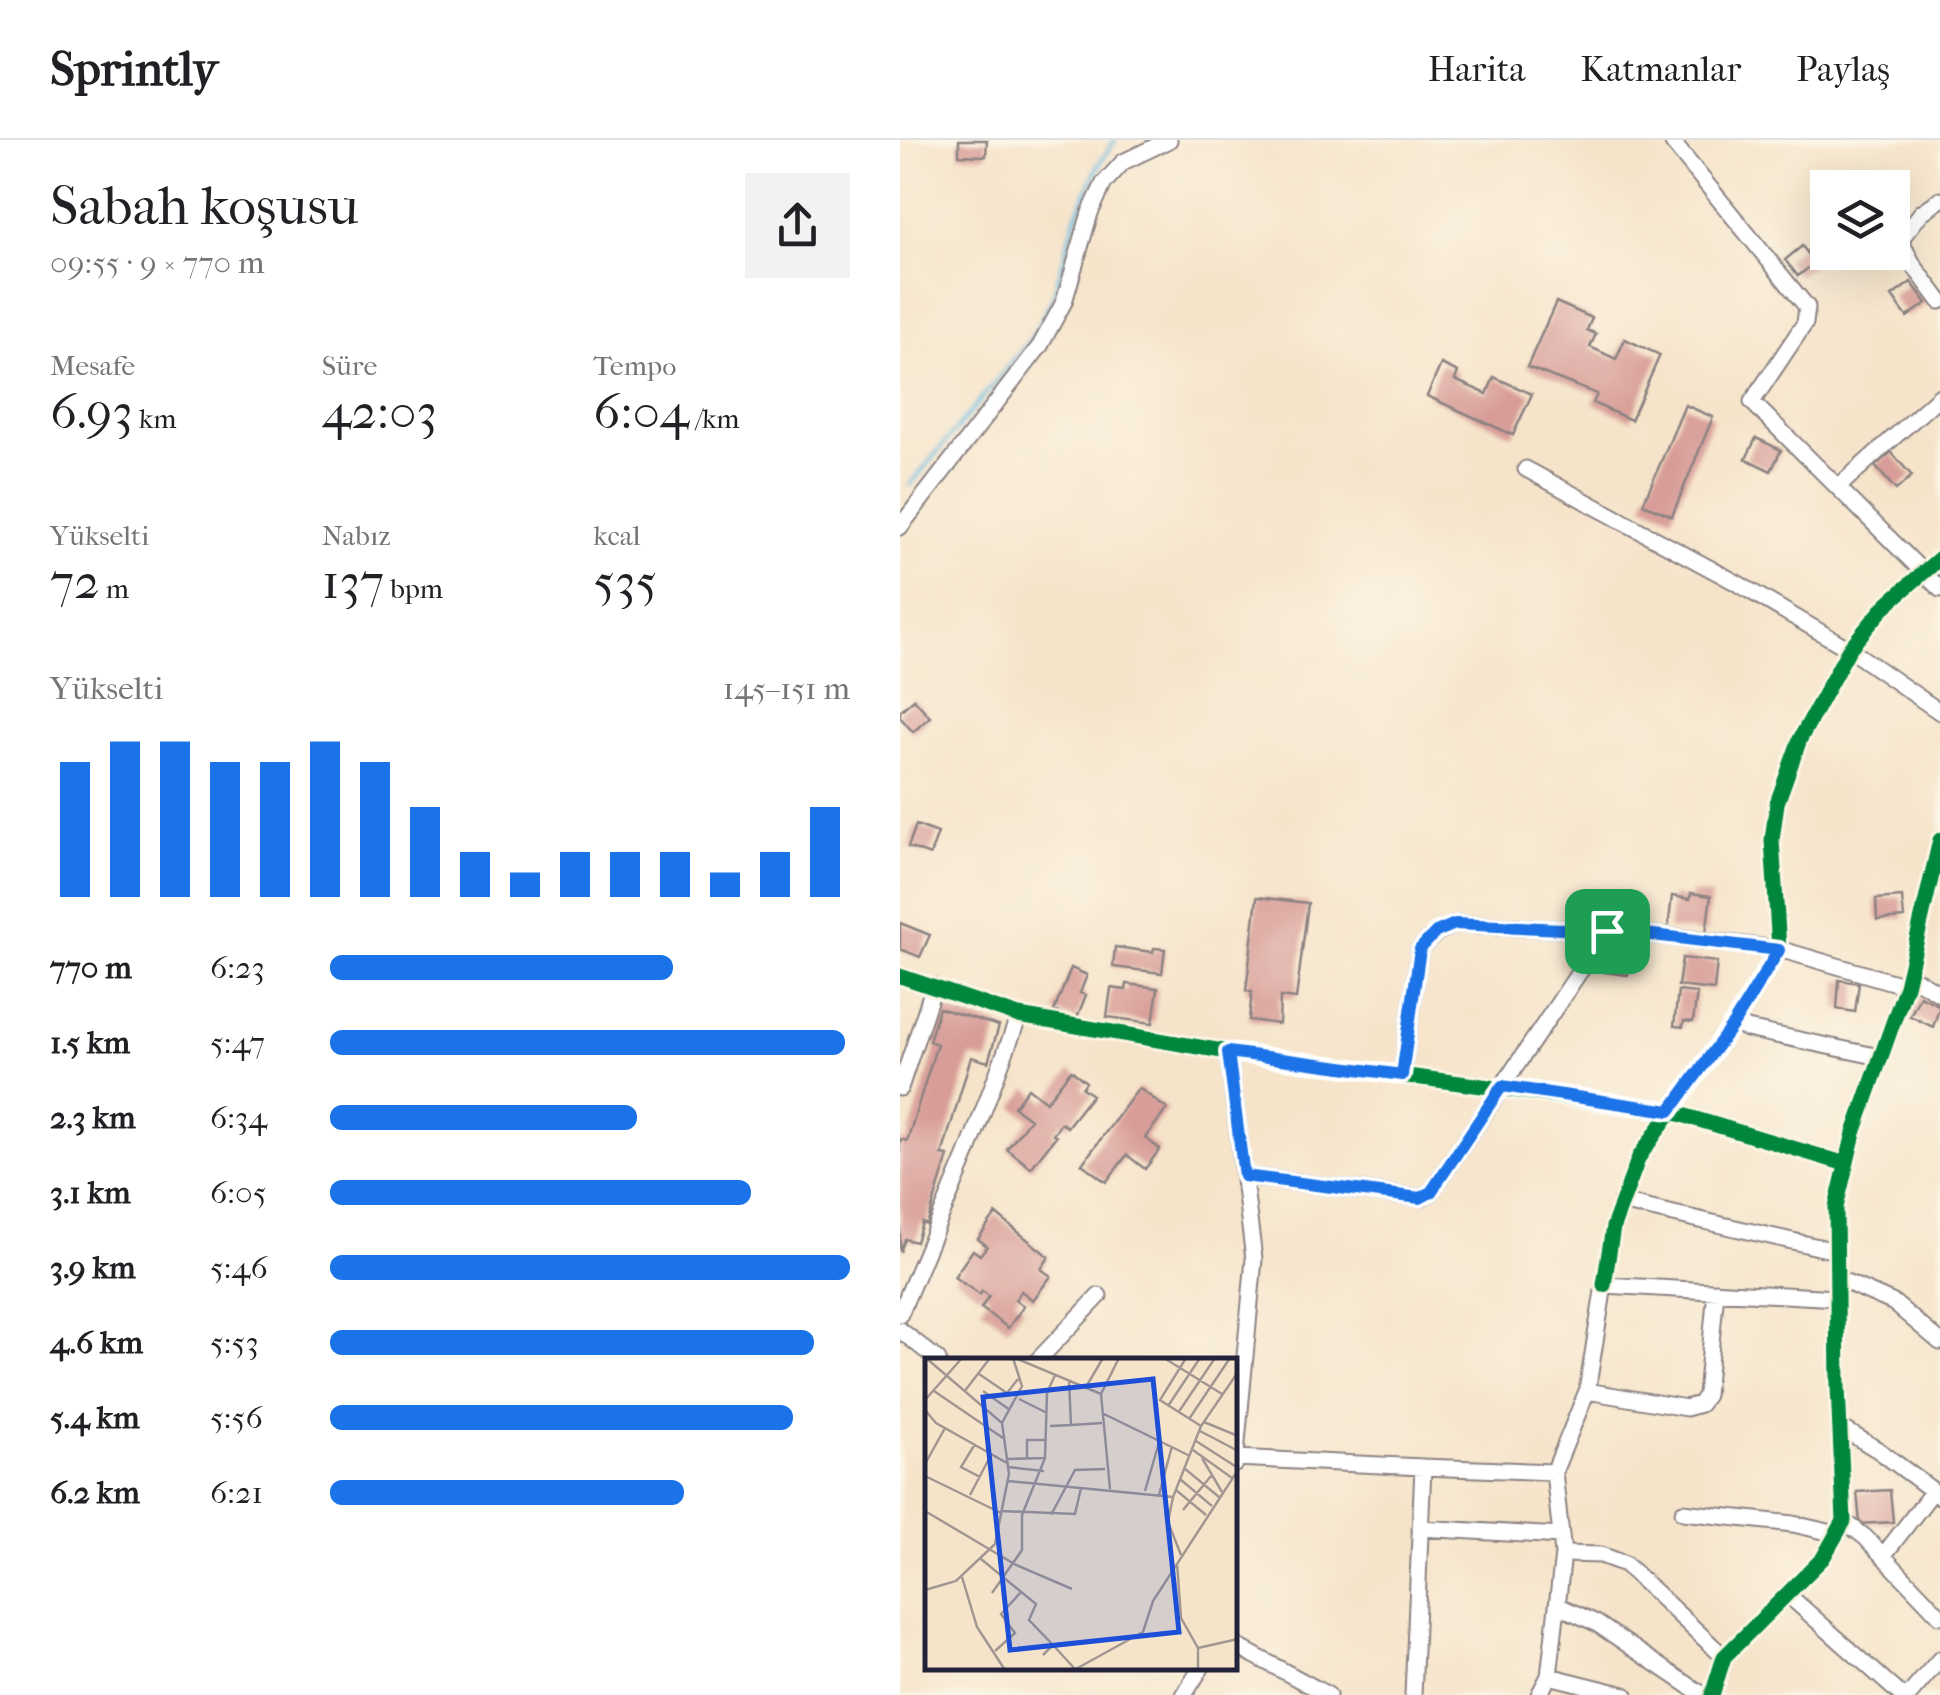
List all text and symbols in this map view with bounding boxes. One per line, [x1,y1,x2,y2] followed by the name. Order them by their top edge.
[50,41,218,97] text: Sprintly
[1428,49,1525,90] text: Harita
[1580,49,1741,90] text: Katmanlar
[1796,49,1890,90] text: Paylaş
[1810,170,1910,270] map controls
[1810,170,1910,270] button: layers
[745,173,850,278] button: share
[50,174,359,238] text: Sabah koşusu
[50,244,265,281] text: 09:55 · 9 × 770 m
[50,349,135,382] text: Mesafe
[322,349,377,382] text: Süre
[593,349,676,382] text: Tempo
[50,382,133,441] text: 6.93
[322,382,437,441] text: 42:03
[593,382,689,441] text: 6:04
[133,402,176,435] text: km
[689,402,740,435] text: /km
[50,519,149,552] text: Yükselti
[322,519,391,552] text: Nabız
[593,519,640,552] text: kcal
[50,552,100,611] text: 72
[322,552,384,611] text: 137
[593,552,657,611] text: 535
[100,572,129,605] text: m
[384,572,443,605] text: bpm
[50,670,163,707] text: Yükselti
[723,670,850,707] text: 145–151 m
[1565,889,1650,974] pin
[1580,904,1635,959] icon: arrive
[50,949,132,986] text: 770 m
[210,949,265,986] text: 6:23
[50,1024,130,1061] text: 1.5 km
[210,1024,265,1061] text: 5:47
[50,1099,136,1136] text: 2.3 km
[210,1099,267,1136] text: 6:34
[50,1174,131,1211] text: 3.1 km
[210,1174,267,1211] text: 6:05
[50,1249,136,1286] text: 3.9 km
[210,1249,268,1286] text: 5:46
[50,1324,143,1361] text: 4.6 km
[210,1324,259,1361] text: 5:53
[925,1358,1238,1670] inset map
[50,1399,140,1436] text: 5.4 km
[210,1399,263,1436] text: 5:56
[50,1474,140,1511] text: 6.2 km
[210,1474,263,1511] text: 6:21

